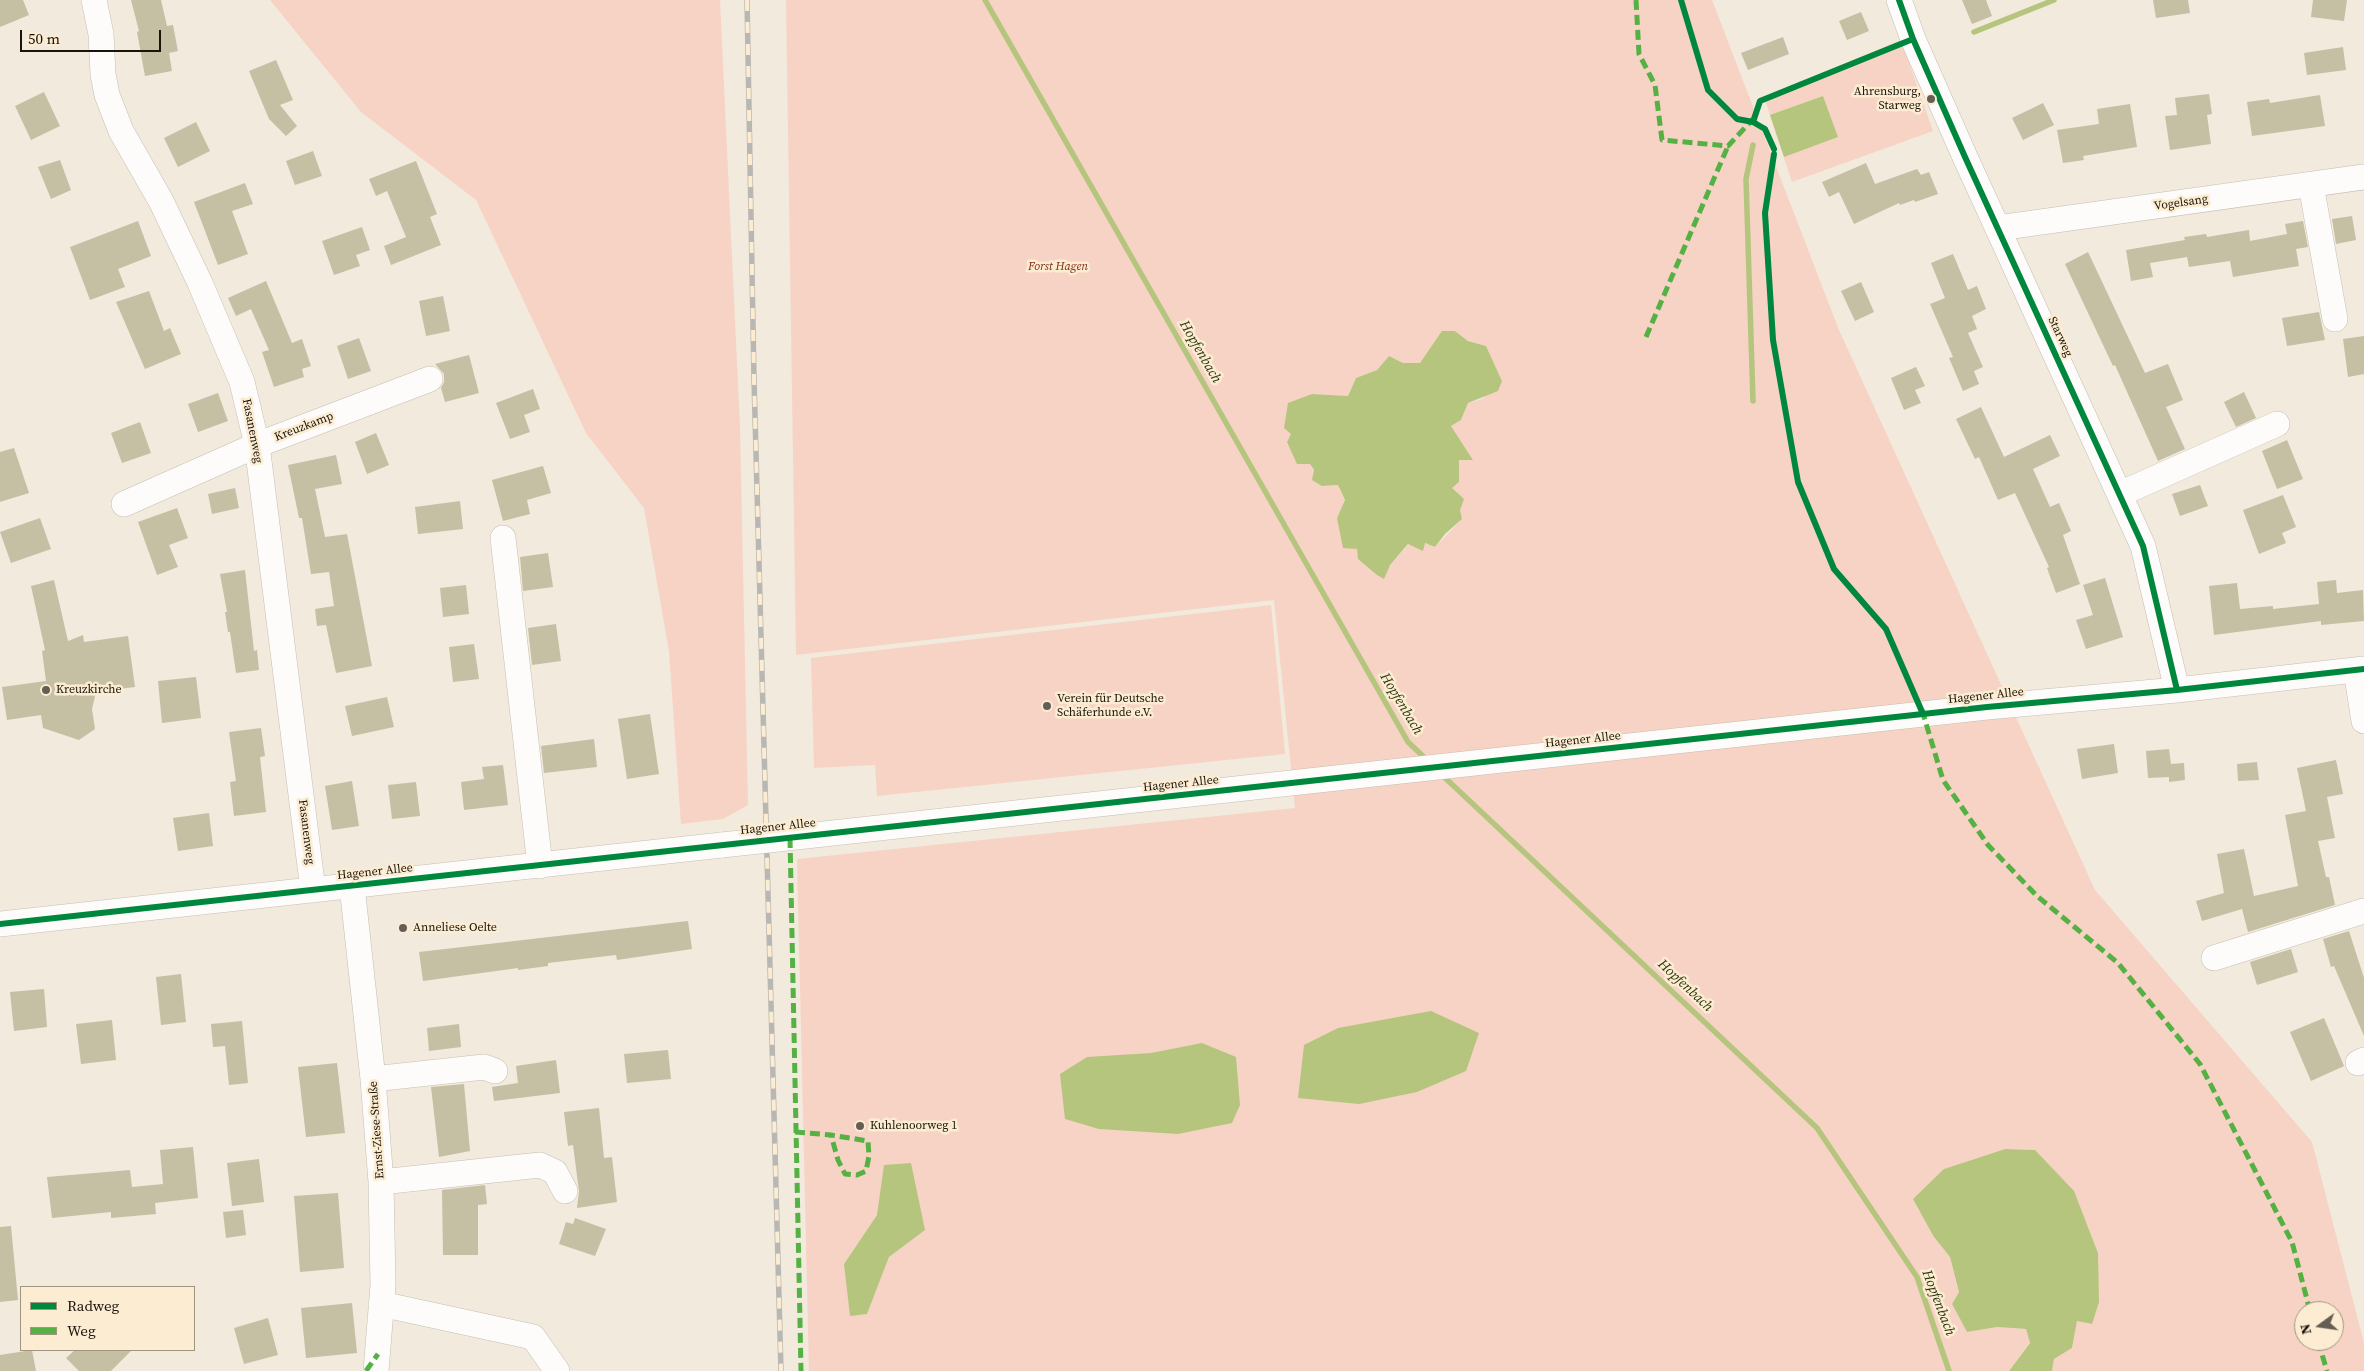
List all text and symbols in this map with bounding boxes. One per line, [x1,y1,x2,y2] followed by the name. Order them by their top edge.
[22,20,164,52] scale bar
[28,28,60,49] text: 50 m
[1854,85,1921,113] place label: Ahrensburg, Starweg
[1925,93,1937,105] marker: Ahrensburg, Starweg
[2153,192,2209,214] street label: Vogelsang
[1028,260,1088,274] park label: Forst Hagen
[2045,315,2075,359] street label: Starweg
[1175,318,1225,386] water label: Hopfenbach
[239,398,265,464] street label: Fasanenweg
[273,409,335,445] street label: Kreuzkamp
[1376,670,1426,738] water label: Hopfenbach
[56,683,122,697] place label: Kreuzkirche
[40,684,52,696] marker: Kreuzkirche
[1947,685,2025,707] street label: Hagener Allee
[1057,692,1164,720] place label: Verein für Deutsche Schäferhunde e.V.
[1041,700,1053,712] marker: Verein für Deutsche Schäferhunde e.V.
[1544,729,1622,751] street label: Hagener Allee
[1142,773,1220,795] street label: Hagener Allee
[295,799,317,865] street label: Fasanenweg
[739,816,817,838] street label: Hagener Allee
[336,861,414,883] street label: Hagener Allee
[413,921,497,935] place label: Anneliese Oelte
[397,922,409,934] marker: Anneliese Oelte
[1654,956,1716,1016] water label: Hopfenbach
[366,1081,388,1179] street label: Ernst-Ziese-Straße
[870,1119,957,1133] place label: Kuhlenoorweg 1
[854,1120,866,1132] marker: Kuhlenoorweg 1
[1918,1268,1958,1338] water label: Hopfenbach
[20,1286,195,1351] legend
[67,1295,119,1316] text: Radweg
[2294,1301,2344,1351] north arrow
[67,1320,96,1341] text: Weg
[2294,1322,2316,1337] text: N

